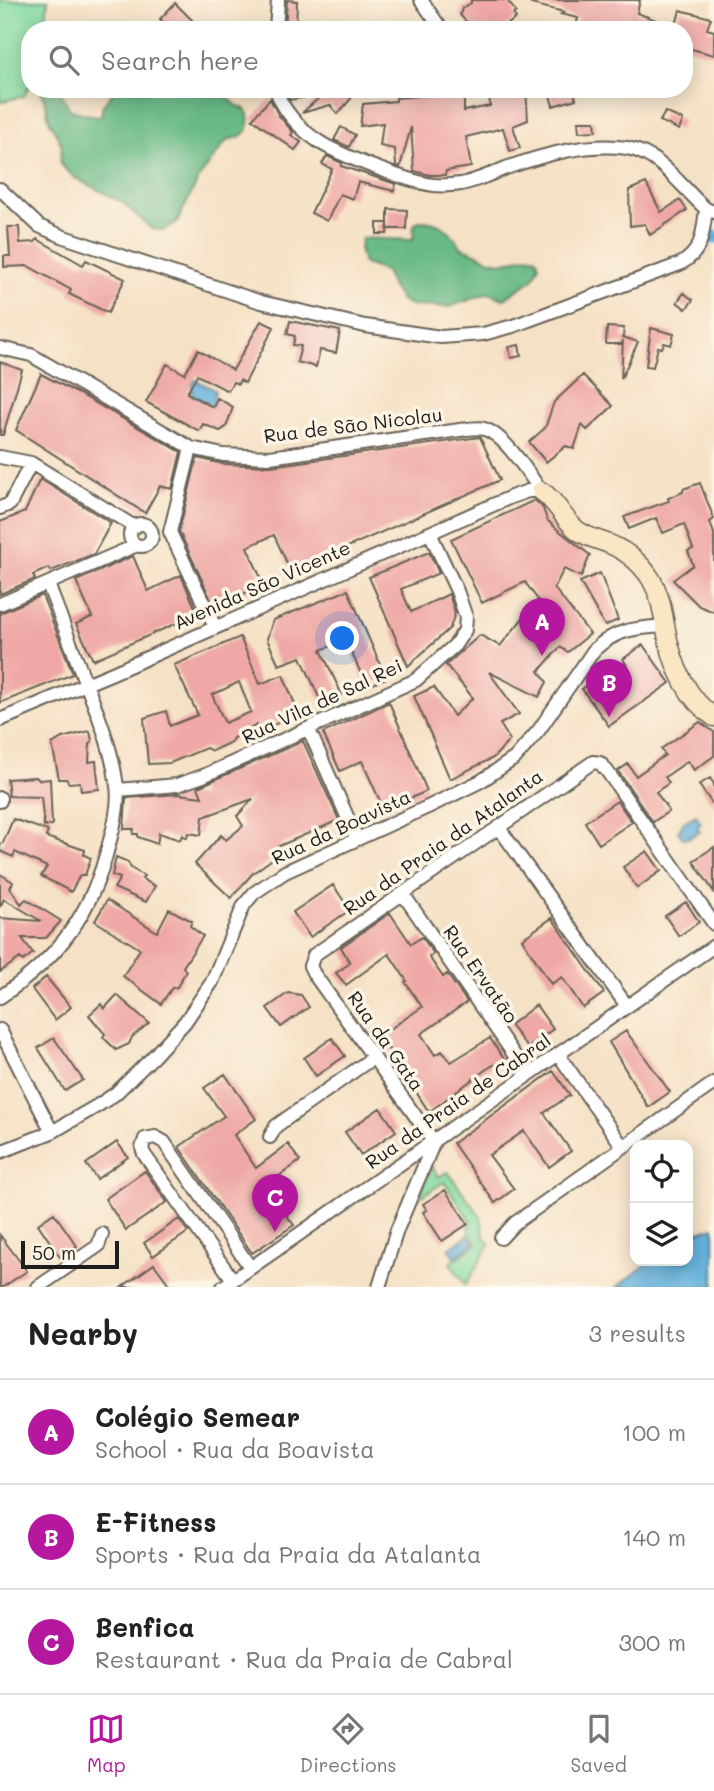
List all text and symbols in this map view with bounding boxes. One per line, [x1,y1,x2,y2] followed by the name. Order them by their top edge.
[21,21,693,98] search box
[45,41,83,79] icon: search
[101,43,259,77] text: Search here
[262,401,444,448] street label: Rua de São Nicolau
[170,534,354,635] street label: Avenida São Vicente
[519,598,565,656] pin: A
[325,621,359,655] your location
[238,652,406,749] street label: Rua Vila de Sal Rei
[586,659,632,717] pin: B
[338,763,547,920] street label: Rua da Praia da Atalanta
[267,783,414,870] street label: Rua da Boavista
[438,920,524,1028] street label: Rua Ervatão
[343,986,430,1096] street label: Rua da Gata
[360,1027,555,1174] street label: Rua da Praia de Cabral
[630,1140,693,1266] map controls
[630,1140,693,1203] button: locate
[252,1174,298,1232] pin: C
[630,1203,693,1266] button: layers
[21,1238,119,1270] scale bar
[32,1240,76,1265] text: 50 m
[28,1313,138,1353] text: Nearby
[589,1318,686,1348] text: 3 results
[95,1400,300,1434] text: Colégio Semear
[43,1417,59,1447] text: A
[622,1417,686,1447] text: 100 m
[95,1434,375,1464] text: School · Rua da Boavista
[95,1505,216,1539] text: E-Fitness
[43,1522,59,1552] text: B
[622,1522,686,1552] text: 140 m
[95,1539,481,1569] text: Sports · Rua da Praia da Atalanta
[95,1610,194,1644] text: Benfica
[42,1627,60,1657] text: C
[618,1627,686,1657] text: 300 m
[95,1644,513,1674] text: Restaurant · Rua da Praia de Cabral
[87,1710,126,1777] tab: Map
[300,1710,396,1777] tab: Directions
[571,1710,627,1777] tab: Saved

